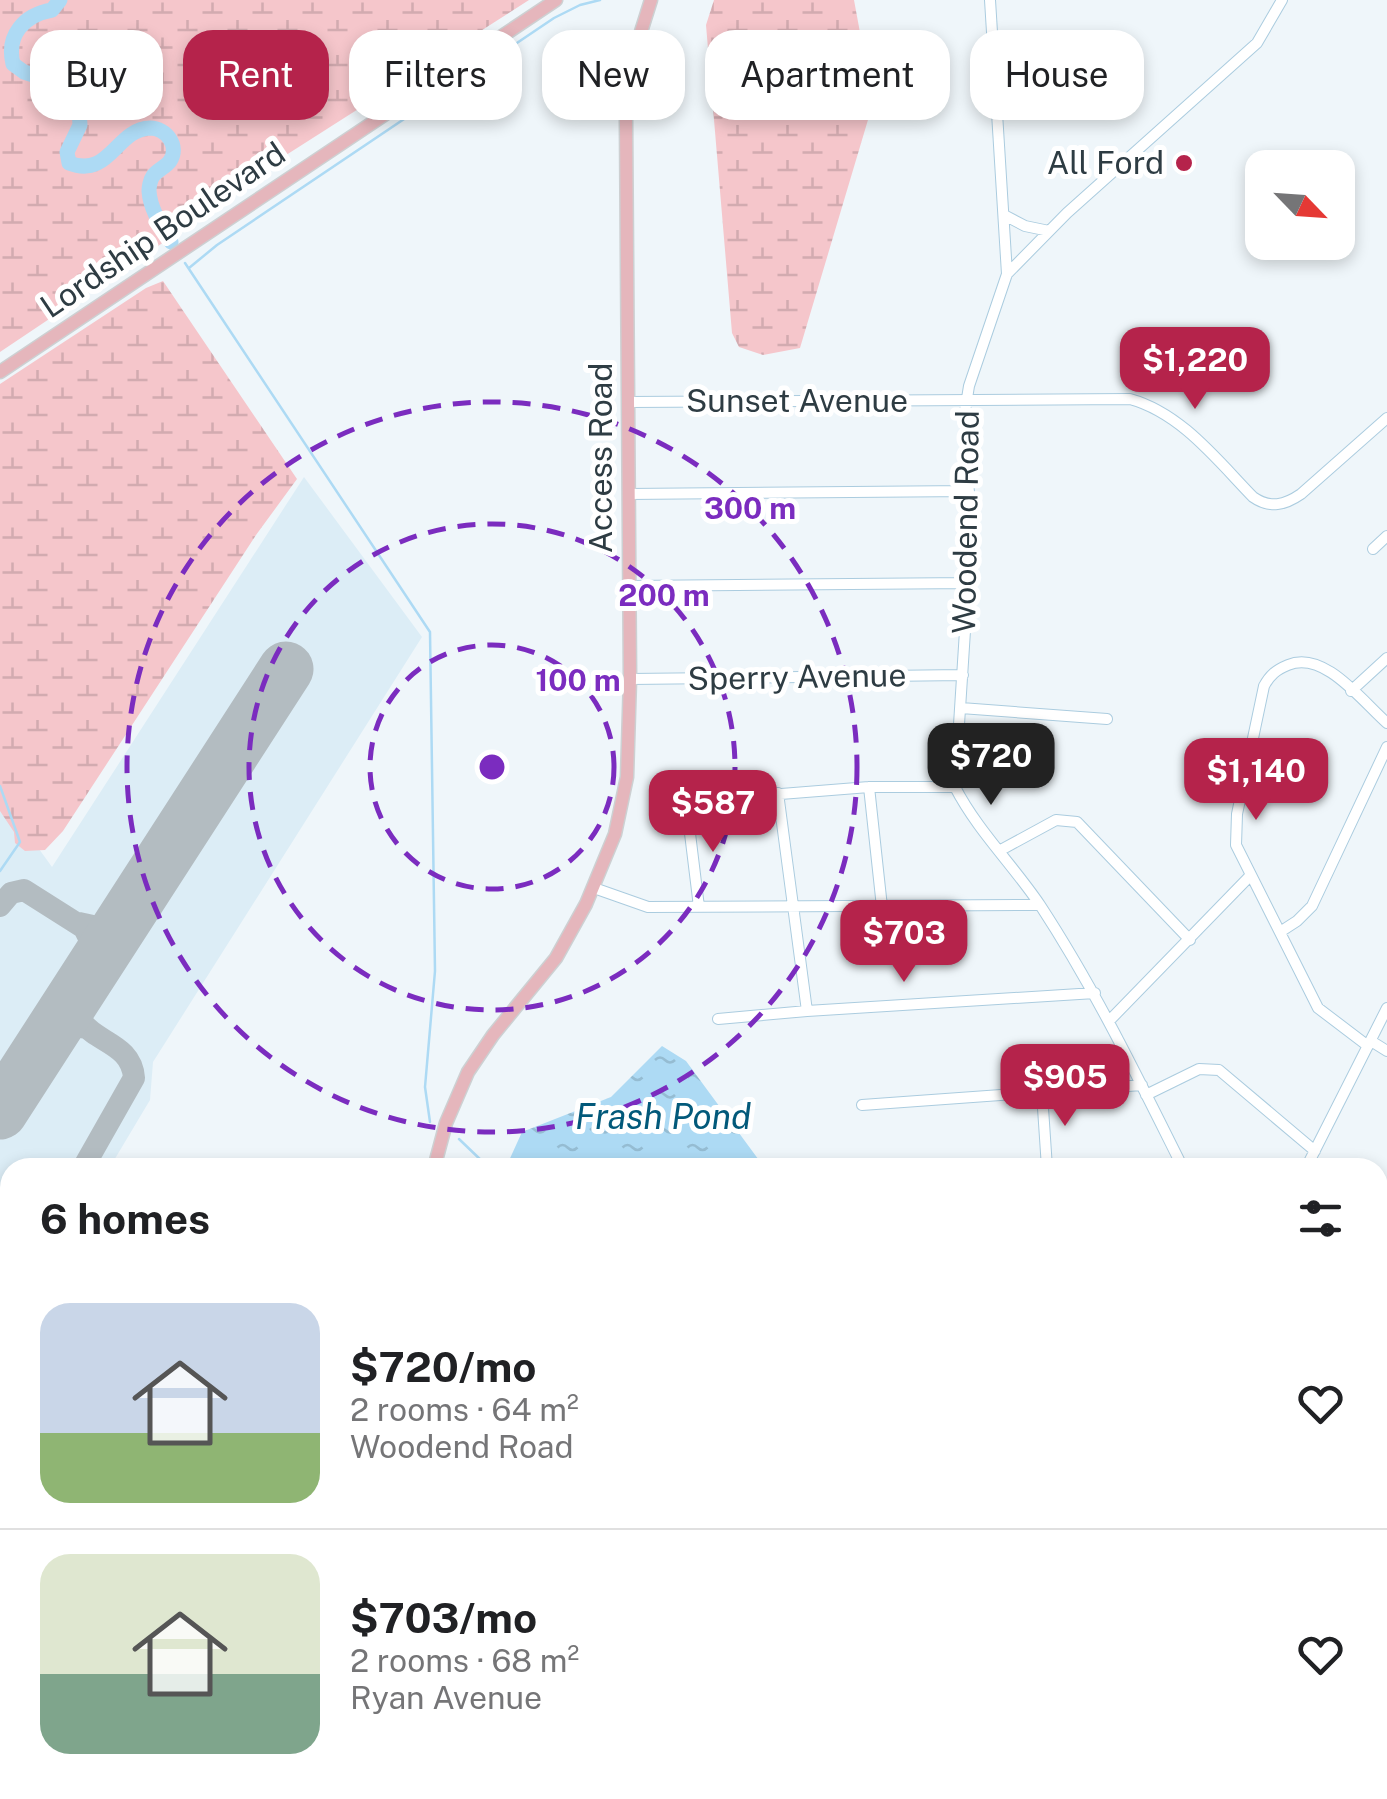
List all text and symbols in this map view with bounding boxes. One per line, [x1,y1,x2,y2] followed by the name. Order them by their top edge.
[30,30,163,120] chip: Buy
[183,30,329,120] chip: Rent
[349,30,522,120] chip: Filters
[542,30,685,120] chip: New
[705,30,950,120] chip: Apartment
[970,30,1144,120] chip: House
[34,134,292,325] street label: Lordship Boulevard
[1047,144,1164,181] place label: All Ford
[1245,150,1355,260] north arrow
[1245,150,1355,260] map controls
[1173,152,1195,174] marker: All Ford
[1114,327,1276,412] pin: $1,220
[1142,341,1248,378] text: $1,220
[582,363,619,553] street label: Access Road
[686,382,908,419] street label: Sunset Avenue
[945,410,986,634] street label: Woodend Road
[704,490,796,526] text: 300 m
[618,577,710,613] text: 200 m
[687,656,907,697] street label: Sperry Avenue
[535,662,621,698] text: 100 m
[932,723,1050,808] pin: $720
[950,737,1032,774] text: $720
[1175,738,1337,823] pin: $1,140
[474,749,510,785] centre of rings
[1206,752,1306,789] text: $1,140
[654,770,772,855] pin: $587
[671,784,755,821] text: $587
[845,900,963,985] pin: $703
[862,914,946,951] text: $703
[1006,1044,1124,1129] pin: $905
[1023,1058,1108,1095] text: $905
[575,1096,751,1137] water label: Frash Pond
[1293,1191,1348,1246] icon: filters
[40,1194,210,1243] text: 6 homes
[350,1342,537,1391] text: $720/mo
[120,1343,240,1463] icon: home
[1293,1376,1348,1431] icon: heart
[350,1391,579,1428] text: 2 rooms · 64 m²
[350,1428,574,1465] text: Woodend Road
[350,1593,537,1642] text: $703/mo
[120,1594,240,1714] icon: home
[1293,1627,1348,1682] icon: heart
[350,1642,579,1679] text: 2 rooms · 68 m²
[350,1679,542,1716] text: Ryan Avenue

